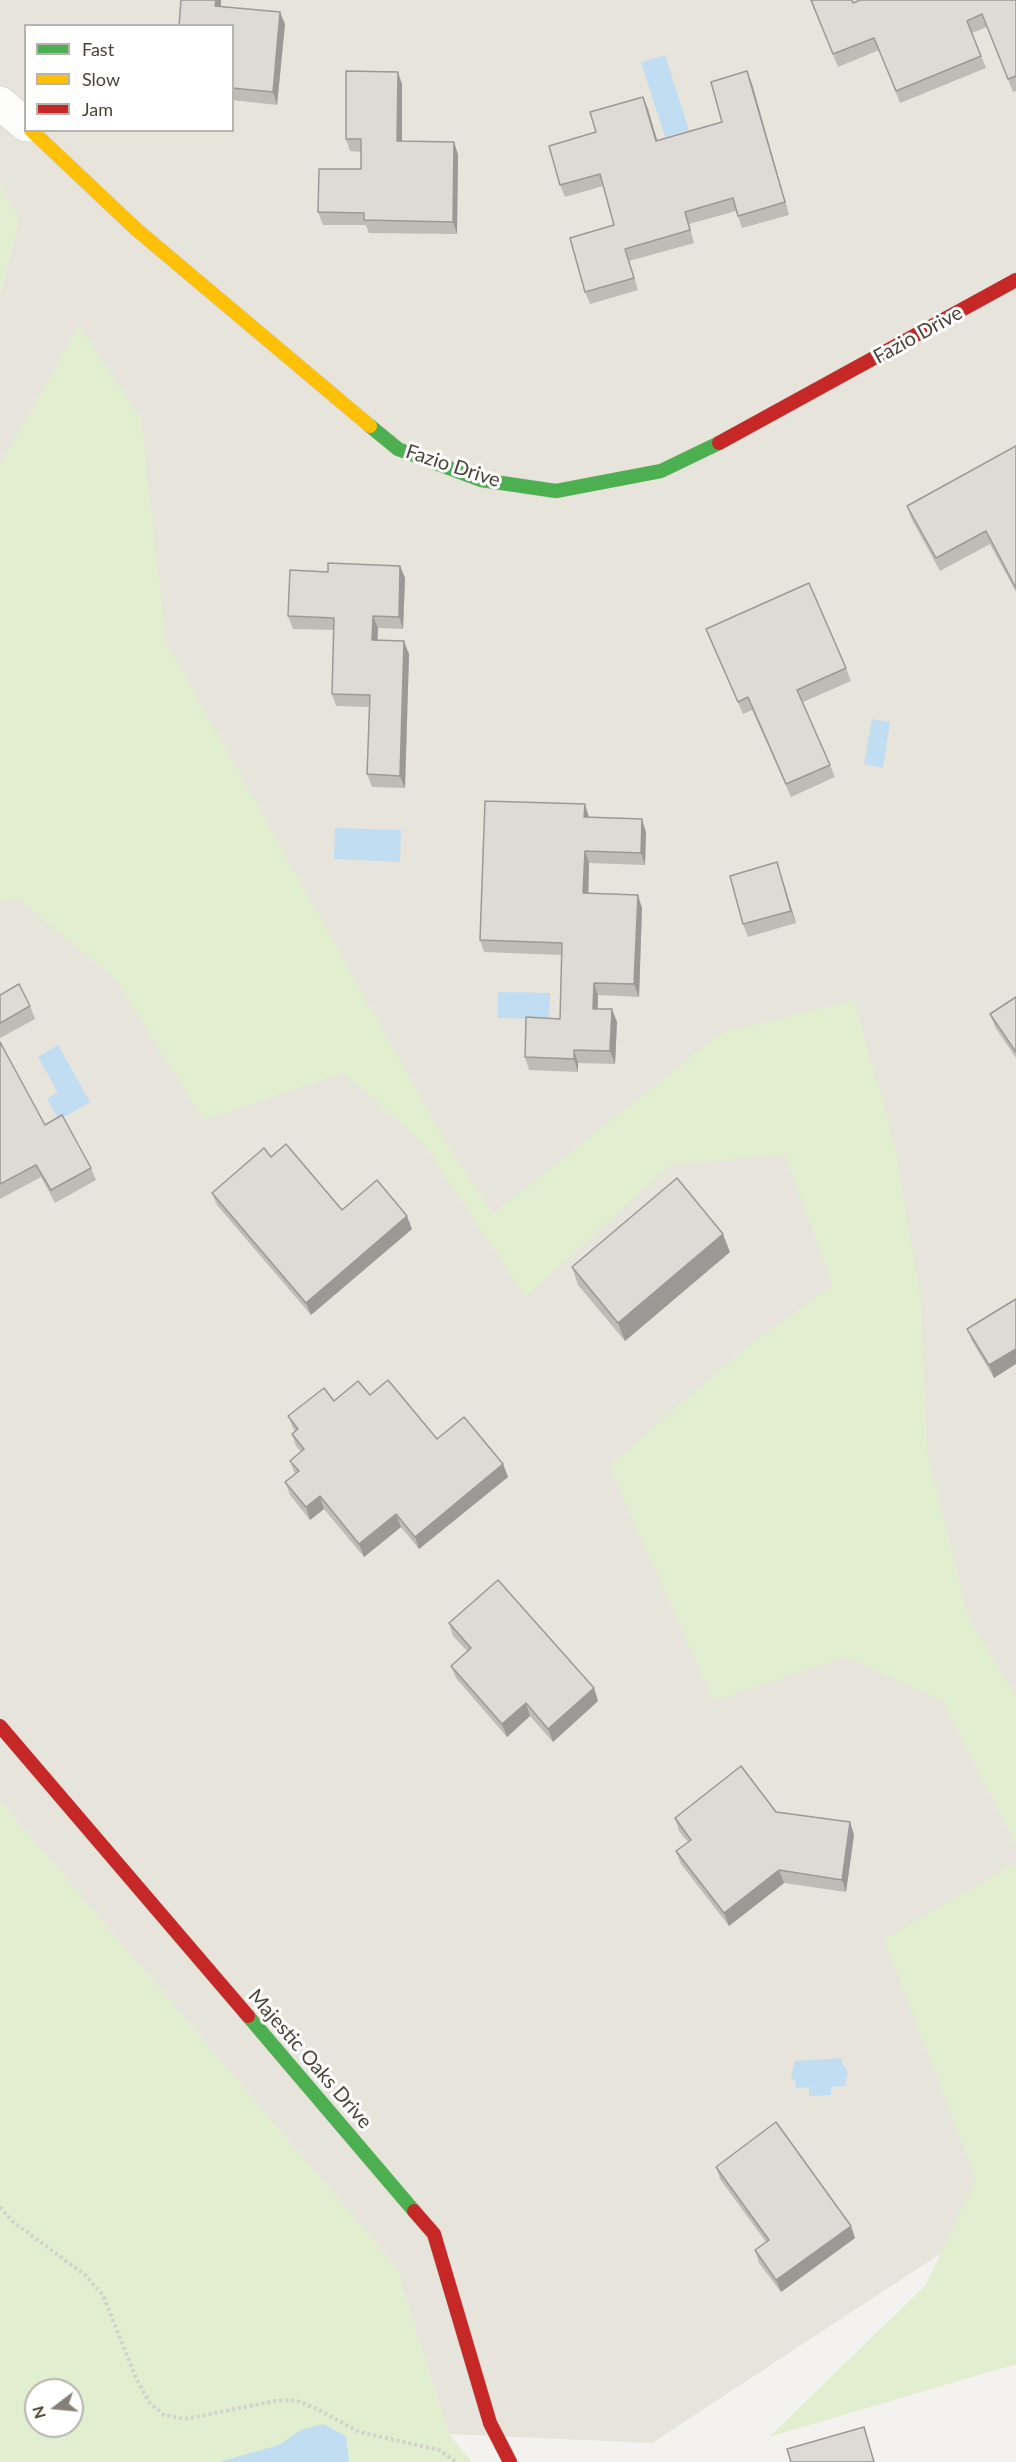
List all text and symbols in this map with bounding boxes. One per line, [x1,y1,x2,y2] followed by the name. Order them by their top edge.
[24,24,234,132] legend
[82,38,114,60] text: Fast
[82,68,120,90] text: Slow
[82,98,113,120] text: Jam
[869,301,967,369] street label: Fazio Drive
[403,439,503,493] street label: Fazio Drive
[243,1985,377,2133] street label: Majestic Oaks Drive
[24,2378,84,2438] north arrow
[27,2404,49,2421] text: N

